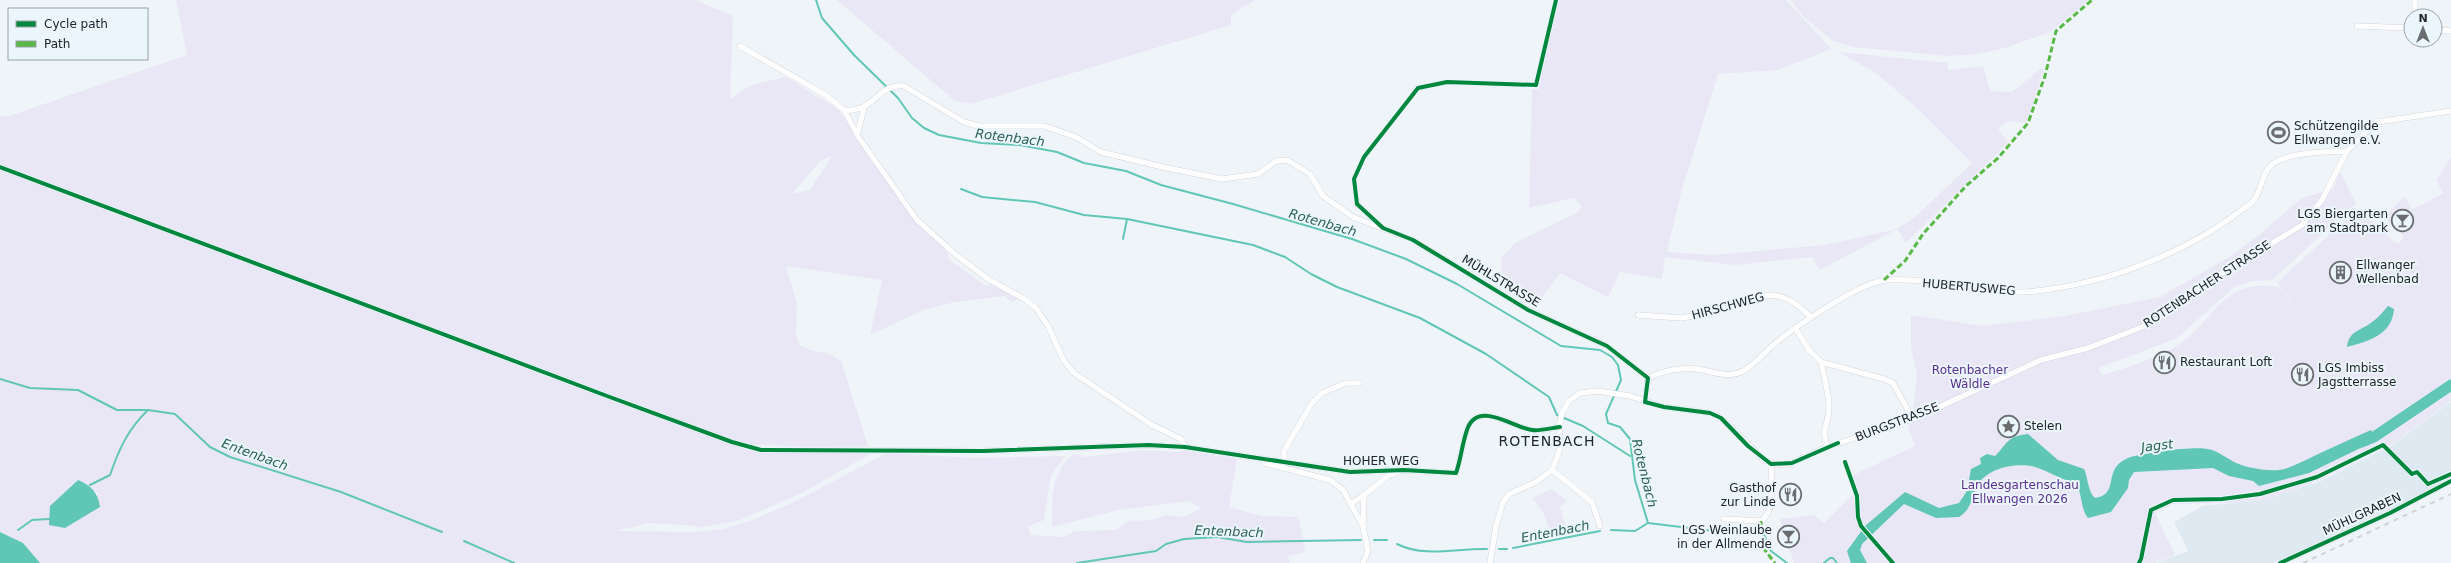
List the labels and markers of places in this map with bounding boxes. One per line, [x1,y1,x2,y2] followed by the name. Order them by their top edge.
[2294,119,2381,147] place label: Schützengilde Ellwangen e.V.
[2266,120,2292,146] sports icon: Schützengilde Ellwangen e.V.
[2297,207,2388,235] place label: LGS Biergarten am Stadtpark
[2390,208,2416,234] bar icon: LGS Biergarten am Stadtpark
[2356,258,2419,286] place label: Ellwanger Wellenbad
[2328,259,2354,285] building icon: Ellwanger Wellenbad
[2151,349,2177,375] restaurant icon: Restaurant Loft
[2180,355,2272,369] place label: Restaurant Loft
[2317,361,2396,389] place label: LGS Imbiss Jagstterrasse
[2290,362,2316,388] restaurant icon: LGS Imbiss Jagstterrasse
[1995,413,2021,439] place icon: Stelen
[2024,419,2062,433] place label: Stelen
[1721,481,1777,509] place label: Gasthof zur Linde
[1778,482,1804,508] restaurant icon: Gasthof zur Linde
[1677,523,1772,551] place label: LGS Weinlaube in der Allmende
[1775,524,1801,550] bar icon: LGS Weinlaube in der Allmende

